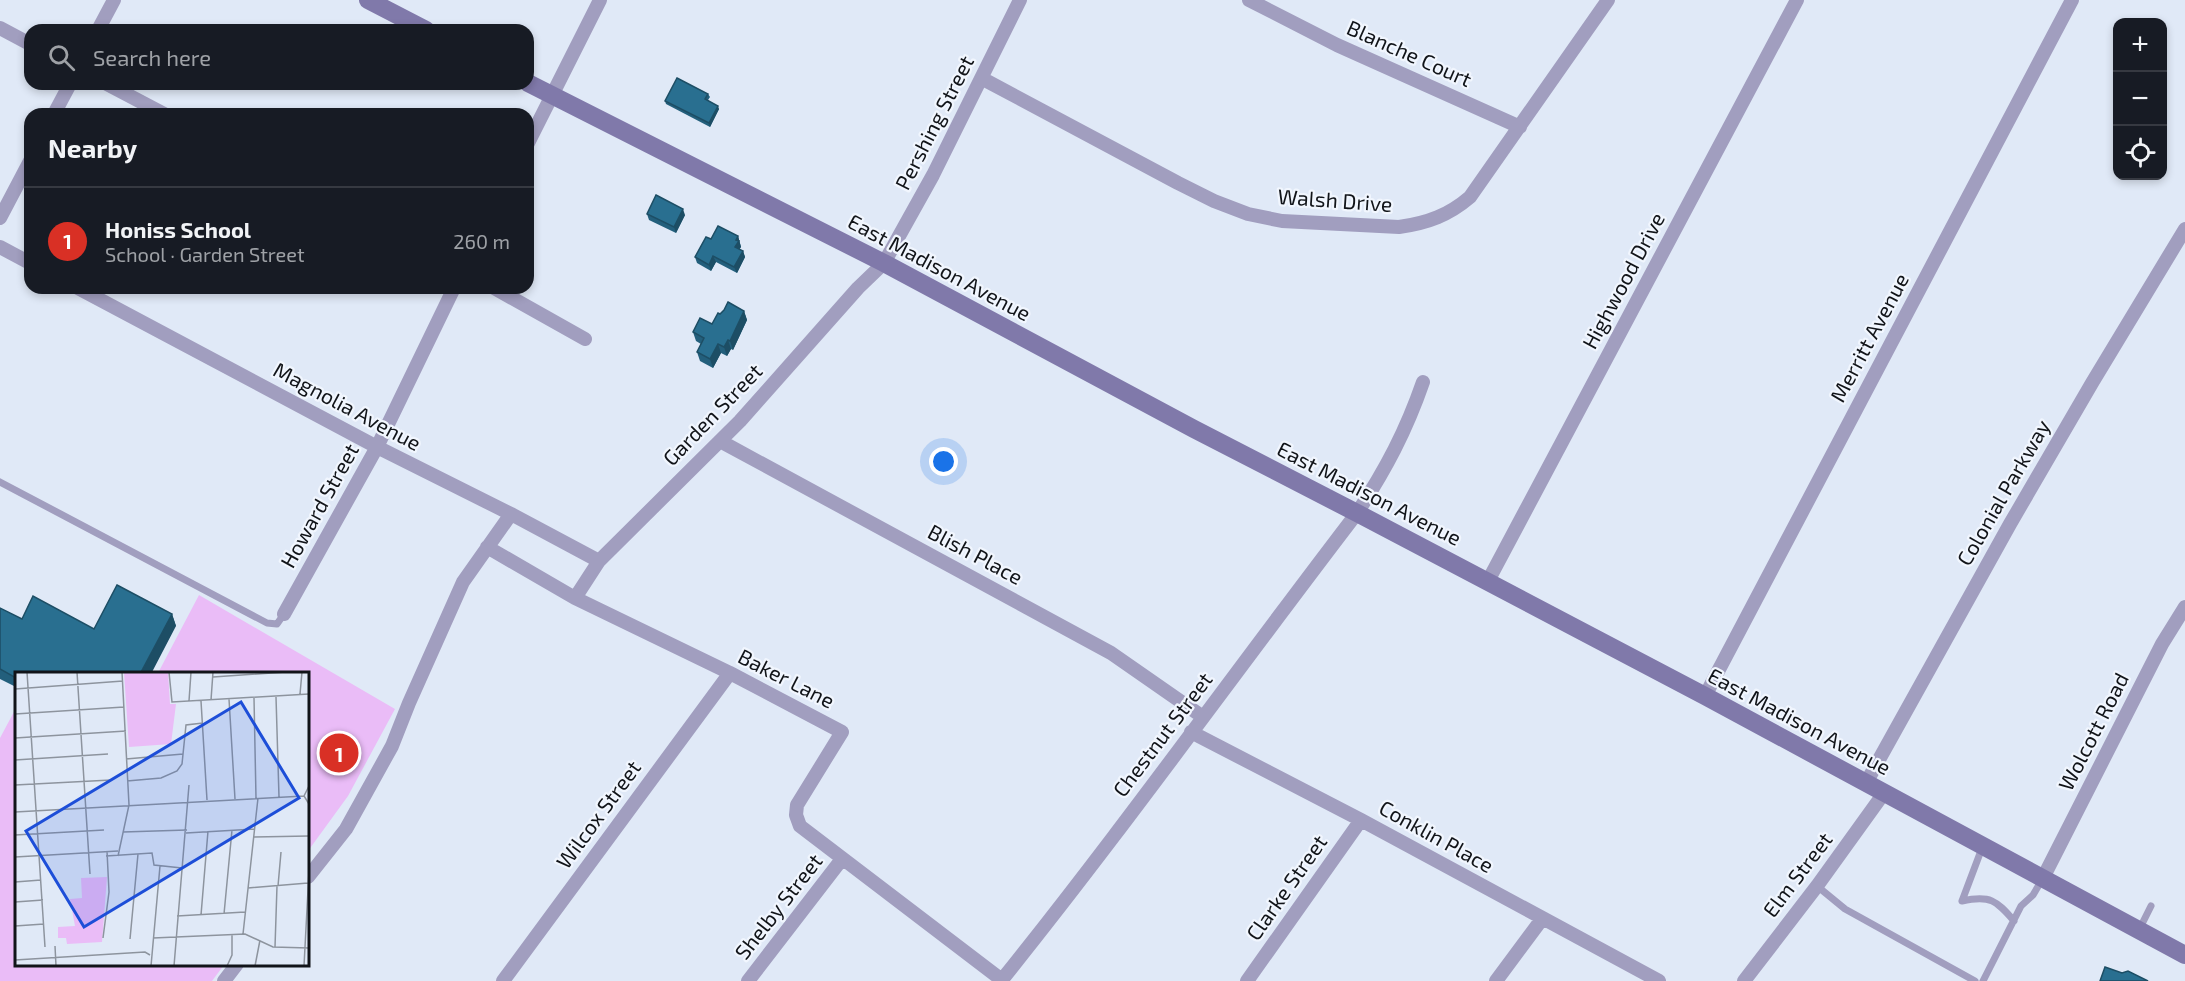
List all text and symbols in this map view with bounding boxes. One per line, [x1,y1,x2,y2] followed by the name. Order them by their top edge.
[1343,14,1476,91] street label: Blanche Court
[2113,18,2167,180] map controls
[2113,18,2167,72] button: +
[24,24,534,90] search box
[45,41,78,74] icon: search
[93,44,211,70] text: Search here
[889,51,978,193] street label: Pershing Street
[2113,72,2167,126] button: −
[2113,126,2167,180] button: locate
[48,132,137,163] text: Nearby
[1277,183,1393,216] street label: Walsh Drive
[844,208,1035,325] street label: East Madison Avenue
[1576,208,1669,353] street label: Highwood Drive
[105,216,251,242] text: Honiss School
[63,229,72,253] text: 1
[453,229,510,253] text: 260 m
[105,242,305,266] text: School · Garden Street
[1824,269,1913,406] street label: Merritt Avenue
[270,356,426,455] street label: Magnolia Avenue
[657,358,767,470] street label: Garden Street
[1951,415,2055,570] street label: Colonial Parkway
[1273,435,1466,550] street label: East Madison Avenue
[274,439,363,572] street label: Howard Street
[929,447,958,476] your location
[924,518,1027,589] street label: Blish Place
[734,643,839,713] street label: Baker Lane
[1704,662,1895,779] street label: East Madison Avenue
[1107,667,1217,801] street label: Chestnut Street
[2052,668,2133,794] street label: Wolcott Road
[15,672,309,966] inset map
[320,730,358,776] pin: 1
[550,755,645,873] street label: Wilcox Street
[1375,794,1498,877] street label: Conklin Place
[1757,827,1837,921] street label: Elm Street
[1240,830,1331,945] street label: Clarke Street
[729,848,827,964] street label: Shelby Street

